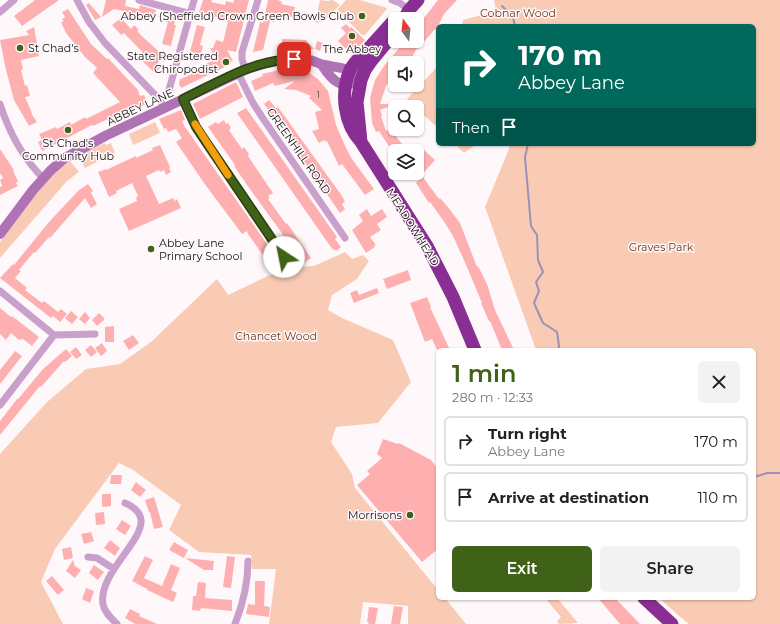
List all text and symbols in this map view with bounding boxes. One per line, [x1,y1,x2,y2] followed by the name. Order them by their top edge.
[480,6,556,20] park label: Cobnar Wood
[121,9,354,23] place label: Abbey (Sheffield) Crown Green Bowls Club
[357,11,367,21] marker: Abbey (Sheffield) Crown Green Bowls Club
[388,12,424,48] north arrow
[388,12,424,180] map controls
[347,31,357,41] marker: The Abbey
[518,38,602,72] text: 170 m
[452,40,504,92] icon: right
[28,41,80,55] place label: St Chad's
[277,42,311,76] pin
[323,42,381,56] place label: The Abbey
[15,43,25,53] marker: St Chad's
[283,48,305,70] icon: arrive
[127,49,219,76] place label: State Registered Chiropodist
[388,56,424,92] button: sound
[221,57,231,67] marker: State Registered Chiropodist
[518,72,625,94] text: Abbey Lane
[104,85,176,129] street label: ABBEY LANE
[316,89,320,100] house number: 1
[388,100,424,136] button: search
[264,105,334,197] street label: GREENHILL ROAD
[498,116,520,138] icon: arrive
[452,118,490,137] text: Then
[63,125,73,135] marker: St Chad's Community Hub
[22,136,114,163] place label: St Chad's Community Hub
[388,144,424,180] button: layers
[383,185,443,269] street label: MEADOWHEAD
[159,236,242,263] place label: Abbey Lane Primary School
[263,236,305,278] position arrow
[629,240,694,254] park label: Graves Park
[146,244,156,254] marker: Abbey Lane Primary School
[235,329,317,343] park label: Chancet Wood
[452,359,516,388] text: 1 min
[698,361,740,403] button: close
[452,389,533,405] text: 280 m · 12:33
[488,424,567,443] text: Turn right
[454,430,476,452] icon: right
[694,432,738,451] text: 170 m
[488,443,565,459] text: Abbey Lane
[454,486,476,508] icon: arrive
[488,488,649,507] text: Arrive at destination
[697,488,738,507] text: 110 m
[348,508,403,522] place label: Morrisons
[405,510,415,520] marker: Morrisons
[452,546,592,592] button: Exit
[600,546,740,592] button: Share

